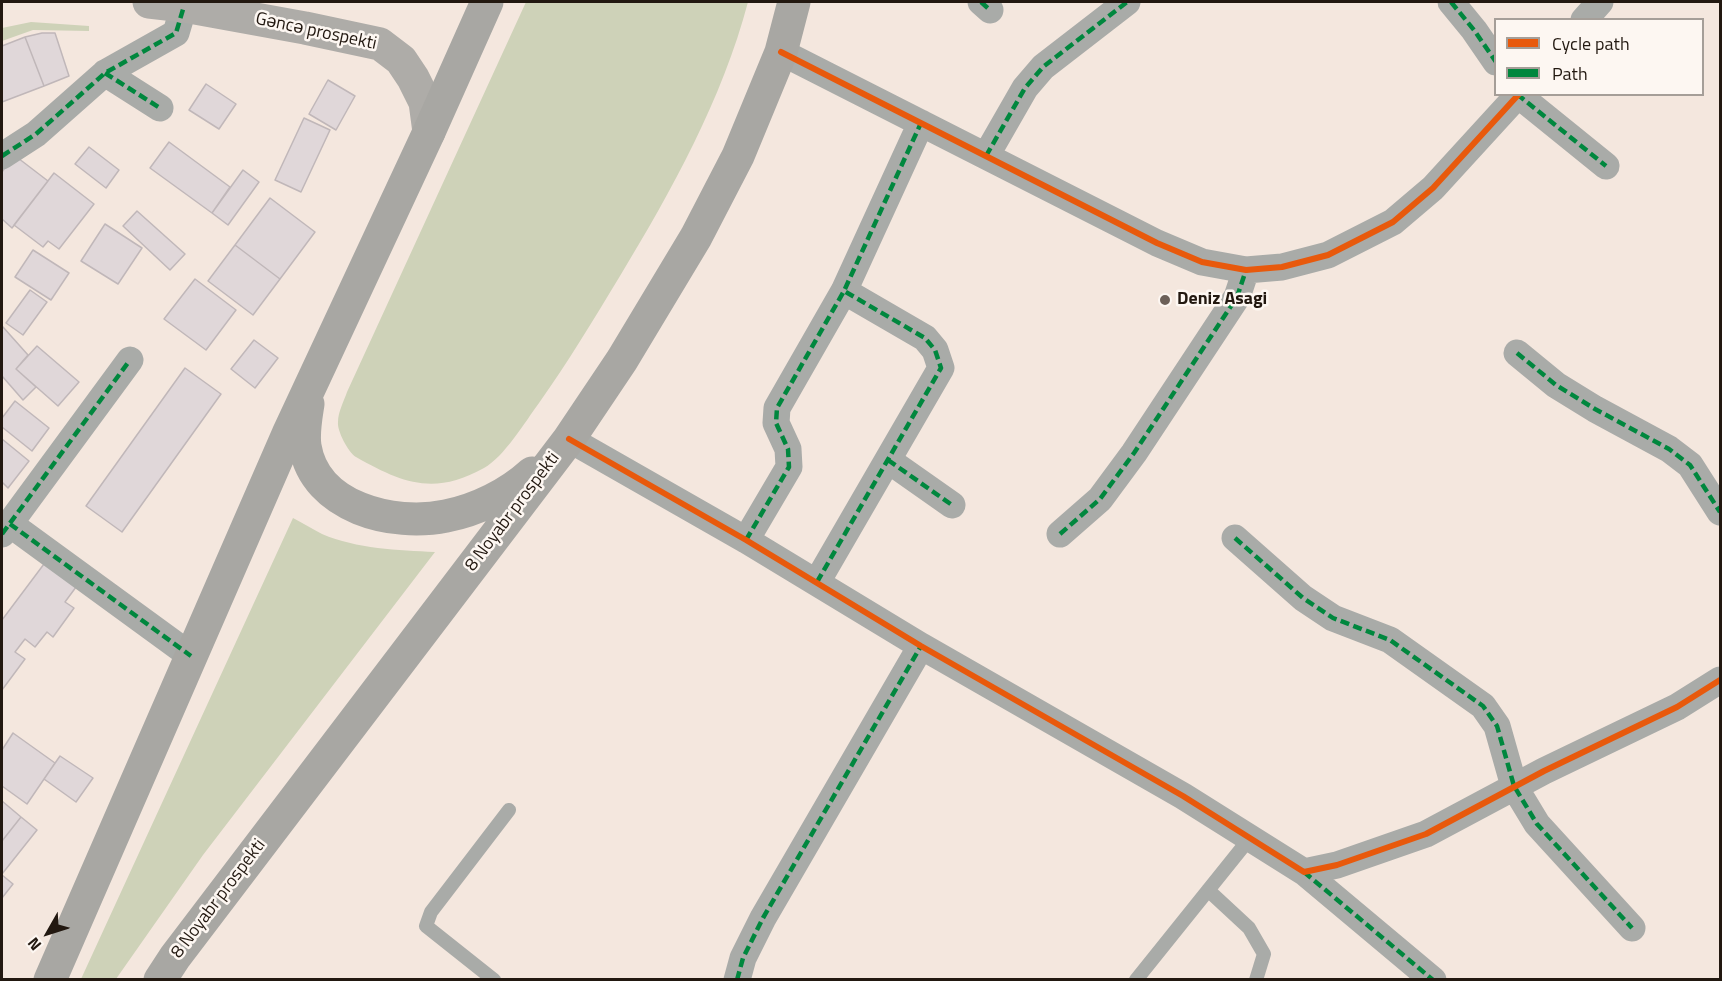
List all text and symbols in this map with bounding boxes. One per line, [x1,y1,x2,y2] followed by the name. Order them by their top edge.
[253,9,379,55] street label: Gəncə prospekti
[1494,18,1704,96] legend
[1552,30,1630,57] text: Cycle path
[1552,60,1588,87] text: Path
[1177,289,1267,311] place label: Deniz Asagi
[1158,293,1172,307] marker: Deniz Asagi
[461,448,565,576] street label: 8 Noyabr prospekti
[167,835,271,963] street label: 8 Noyabr prospekti
[18,903,78,963] north arrow
[21,932,47,956] text: N

